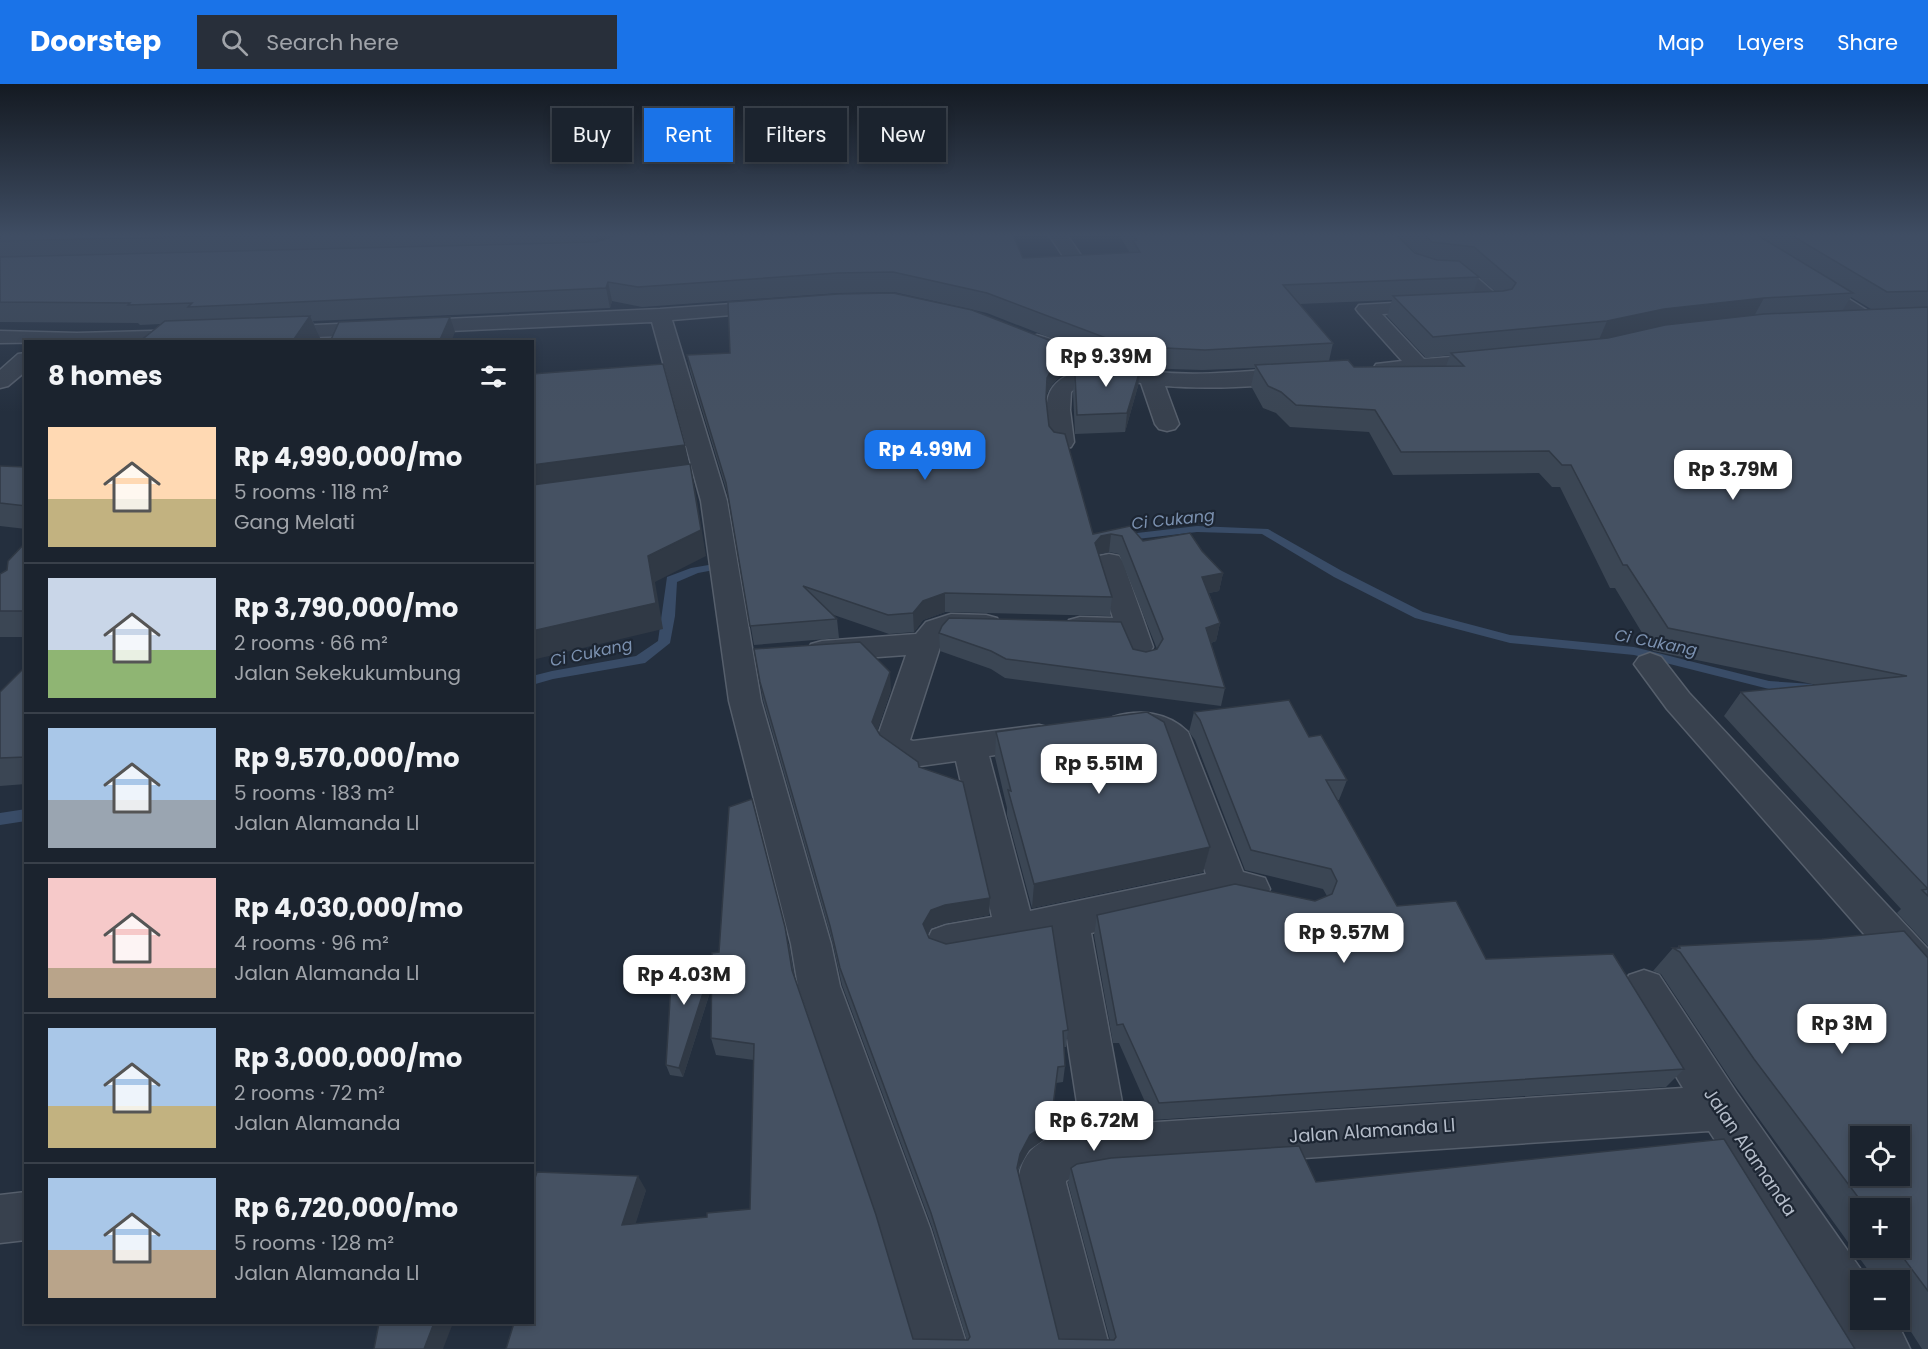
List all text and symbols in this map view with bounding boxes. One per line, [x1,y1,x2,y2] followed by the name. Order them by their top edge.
[197,15,617,69] search box
[30,22,161,61] text: Doorstep
[218,26,251,59] icon: search
[266,27,399,58] text: Search here
[1658,28,1704,57] text: Map
[1737,28,1804,57] text: Layers
[1837,28,1898,57] text: Share
[552,108,632,162] chip: Buy
[644,108,733,162] chip: Rent
[745,108,847,162] chip: Filters
[859,108,946,162] chip: New
[1044,337,1168,388] pin: Rp 9.39M
[1060,342,1152,370] text: Rp 9.39M
[48,358,163,394] text: 8 homes
[477,360,510,393] icon: filters
[863,430,987,481] pin: Rp 4.99M
[879,435,972,463] text: Rp 4.99M
[234,439,462,475] text: Rp 4,990,000/mo
[1671,450,1795,501] pin: Rp 3.79M
[96,451,168,523] icon: home
[1688,455,1778,483] text: Rp 3.79M
[234,478,389,506] text: 5 rooms · 118 m²
[1130,504,1216,535] water label: Ci Cukang
[234,508,355,536] text: Gang Melati
[234,590,458,626] text: Rp 3,790,000/mo
[96,602,168,674] icon: home
[1613,623,1699,662] water label: Ci Cukang
[234,629,388,657] text: 2 rooms · 66 m²
[548,632,635,672] water label: Ci Cukang
[234,659,461,687] text: Jalan Sekekukumbung
[234,740,460,776] text: Rp 9,570,000/mo
[1037,744,1161,795] pin: Rp 5.51M
[1055,749,1143,777] text: Rp 5.51M
[96,752,168,824] icon: home
[234,779,394,807] text: 5 rooms · 183 m²
[234,809,419,837] text: Jalan Alamanda Ll
[234,890,463,926] text: Rp 4,030,000/mo
[96,902,168,974] icon: home
[1282,913,1406,964] pin: Rp 9.57M
[1299,918,1389,946] text: Rp 9.57M
[234,929,389,957] text: 4 rooms · 96 m²
[622,955,746,1006] pin: Rp 4.03M
[234,959,419,987] text: Jalan Alamanda Ll
[637,960,731,988] text: Rp 4.03M
[1800,1004,1884,1055] pin: Rp 3M
[1811,1009,1873,1037] text: Rp 3M
[234,1040,462,1076] text: Rp 3,000,000/mo
[96,1052,168,1124] icon: home
[234,1079,385,1107] text: 2 rooms · 72 m²
[1698,1083,1803,1221] street label: Jalan Alamanda
[1032,1101,1156,1152] pin: Rp 6.72M
[1049,1106,1139,1134] text: Rp 6.72M
[234,1109,401,1137] text: Jalan Alamanda
[1288,1112,1456,1149] street label: Jalan Alamanda Ll
[1850,1126,1910,1330] map controls
[1850,1126,1910,1186] button: locate
[234,1190,458,1226] text: Rp 6,720,000/mo
[1850,1198,1910,1258] button: +
[96,1202,168,1274] icon: home
[234,1229,394,1257] text: 5 rooms · 128 m²
[234,1259,419,1287] text: Jalan Alamanda Ll
[1850,1270,1910,1330] button: −

